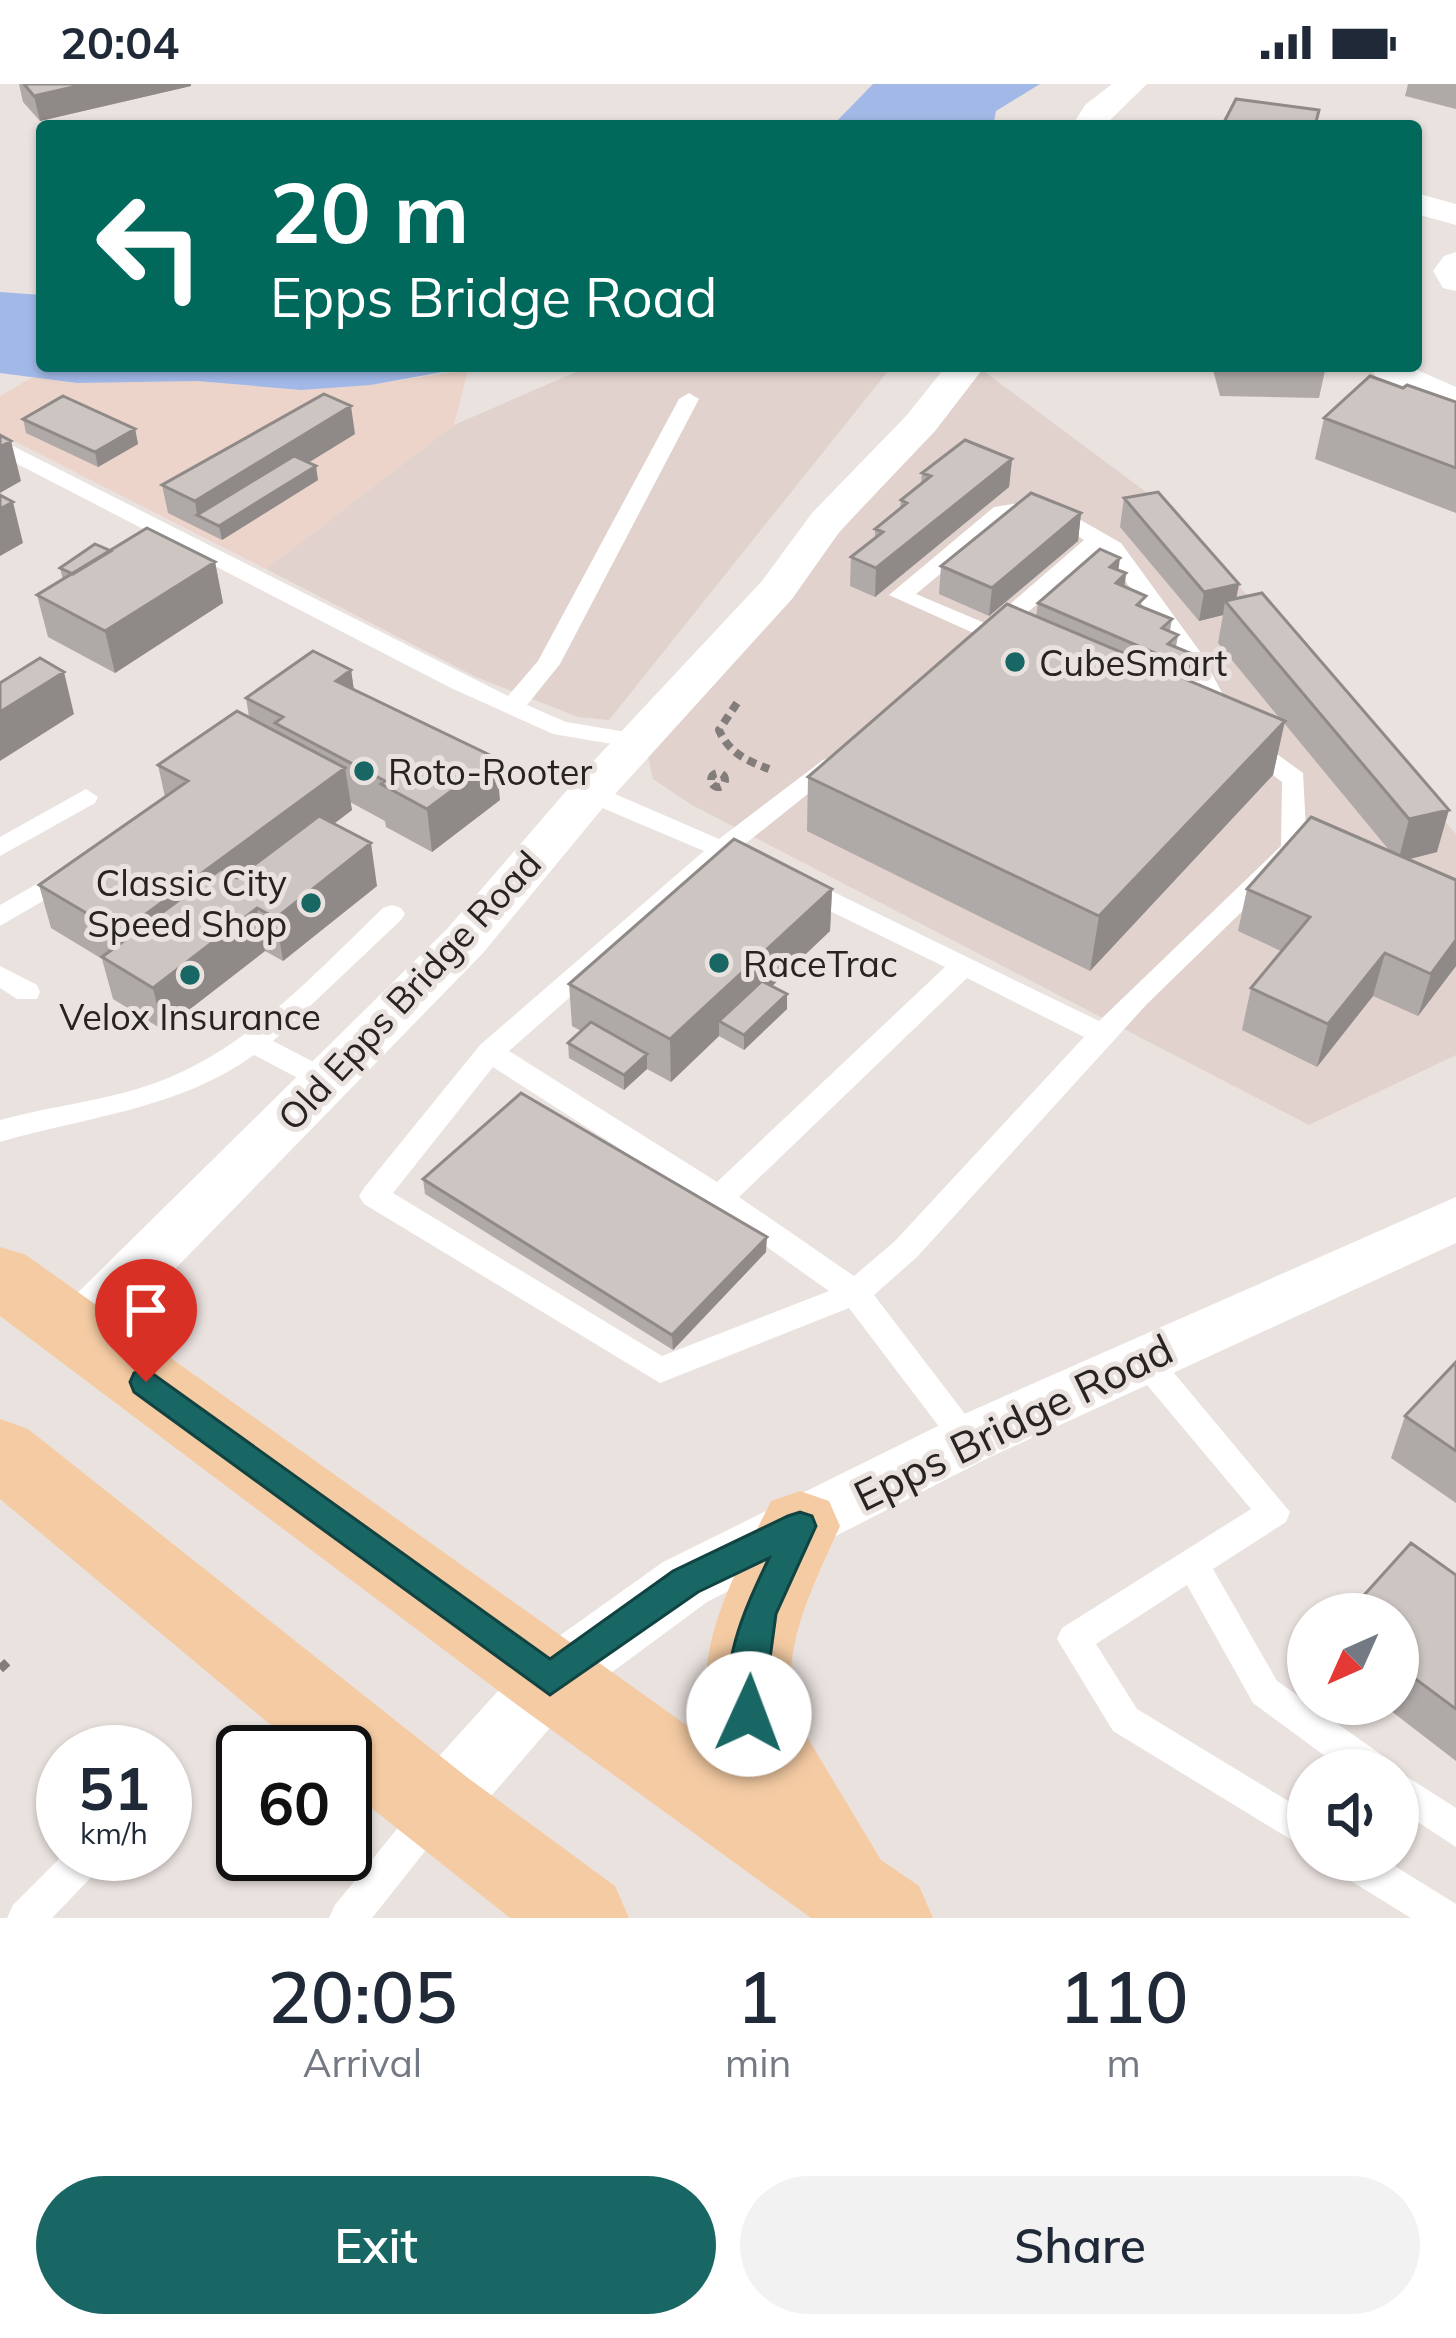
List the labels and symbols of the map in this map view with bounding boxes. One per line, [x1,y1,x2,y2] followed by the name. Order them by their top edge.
[1039,640,1227,685] place label: CubeSmart
[1002,649,1028,675] marker: CubeSmart
[388,749,592,794] place label: Roto-Rooter
[351,758,377,784] marker: Roto-Rooter
[268,841,550,1139] street label: Old Epps Bridge Road
[87,860,287,946] place label: Classic City Speed Shop
[298,890,324,916] marker: Classic City Speed Shop
[743,941,898,986] place label: RaceTrac
[706,950,732,976] marker: RaceTrac
[177,962,203,988] marker: Velox Insurance
[59,994,321,1039] place label: Velox Insurance
[95,1259,197,1382] pin
[845,1322,1181,1522] street label: Epps Bridge Road
[1287,1593,1419,1725] north arrow
[686,1651,812,1777] position arrow
[216,1725,372,1881] speed limit sign: 60

